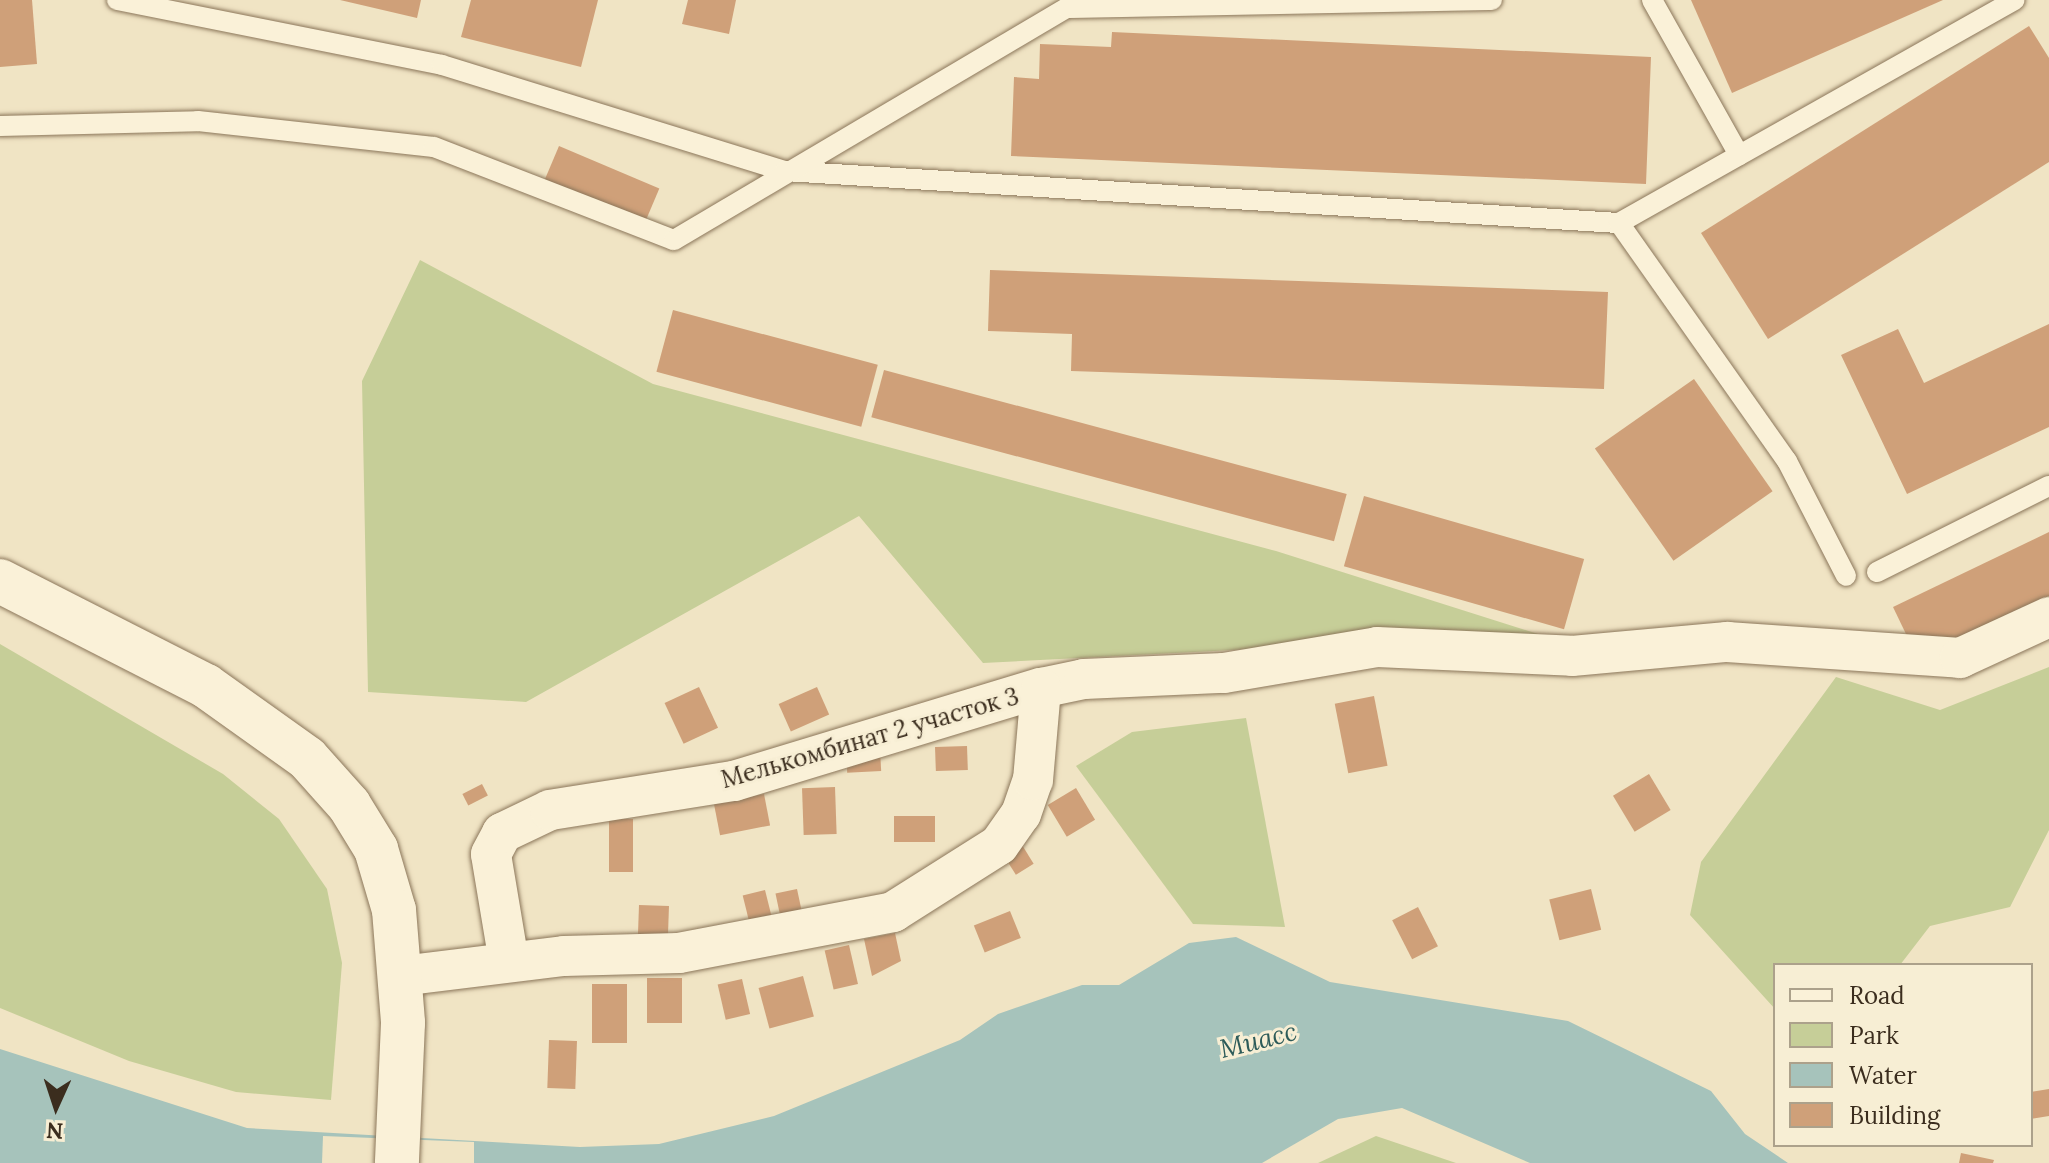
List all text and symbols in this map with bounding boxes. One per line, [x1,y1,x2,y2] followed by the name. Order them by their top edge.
[718,682,1022,794] street label: Мелькомбинат 2 участок 3
[1773,963,2033,1147] legend
[1849,980,1905,1011] text: Road
[1216,1015,1300,1065] water label: Миасс
[1849,1020,1899,1051] text: Park
[1849,1060,1917,1091] text: Water
[16,1067,96,1147] north arrow
[1849,1100,1940,1131] text: Building
[46,1117,64,1145] text: N

